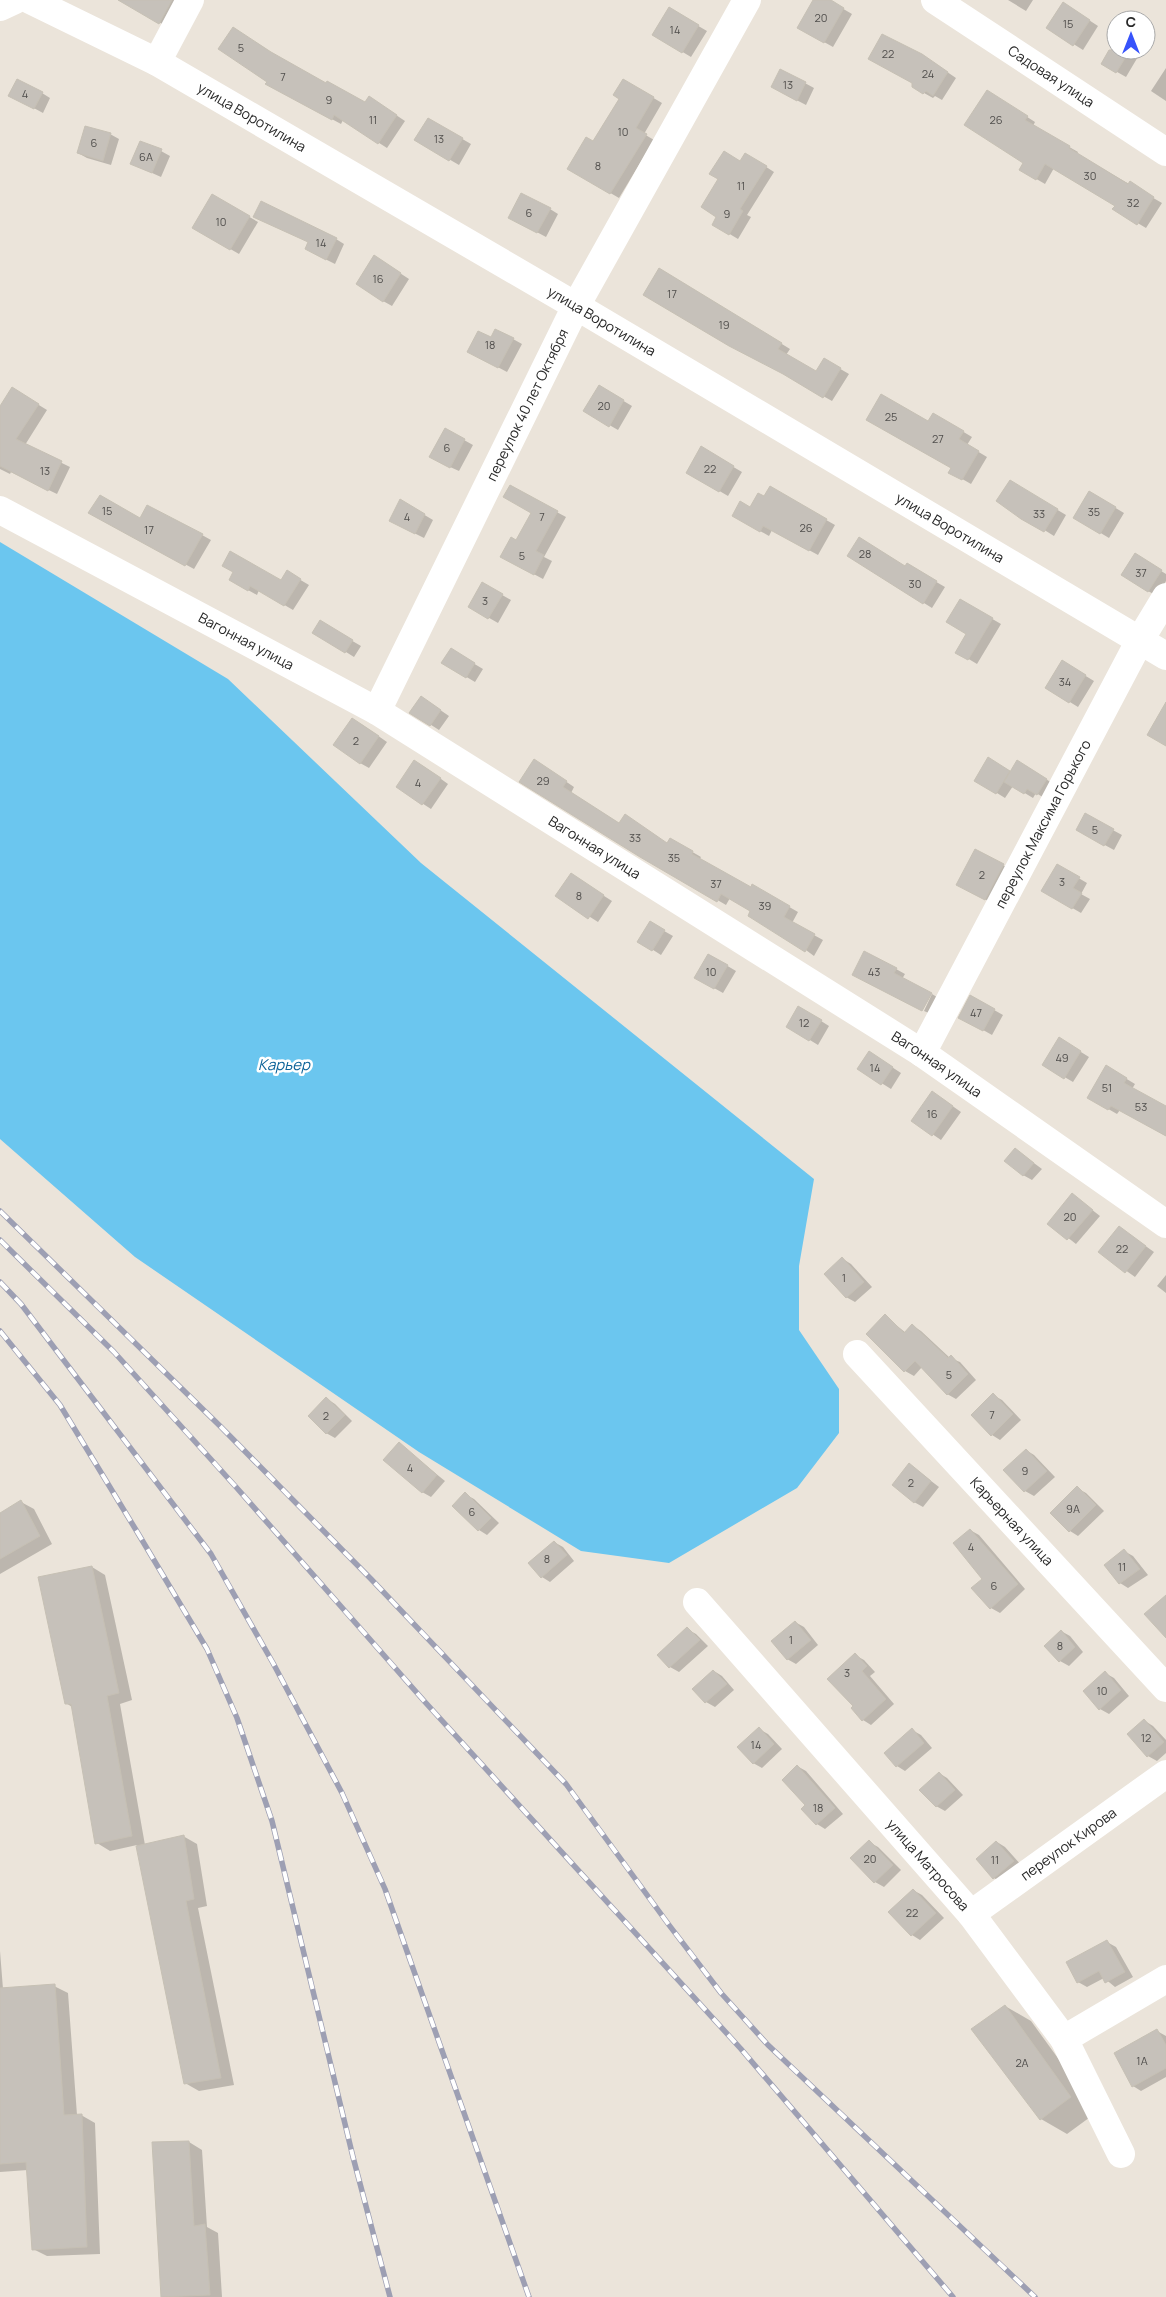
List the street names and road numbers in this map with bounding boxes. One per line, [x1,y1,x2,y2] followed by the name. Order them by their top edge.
[1004,41,1098,111] street label: Садовая улица
[194,78,310,156] street label: улица Воротилина
[544,281,660,360] street label: улица Воротилина
[482,325,572,484] street label: переулок 40 лет Октября
[893,488,1008,567] street label: улица Воротилина
[195,608,297,674] street label: Вагонная улица
[990,736,1095,911] street label: переулок Максима Горького
[545,811,644,883] street label: Вагонная улица
[888,1026,986,1101] street label: Вагонная улица
[966,1473,1058,1570] street label: Карьерная улица
[1016,1803,1120,1885] street label: переулок Кирова
[883,1815,974,1915] street label: улица Матросова

